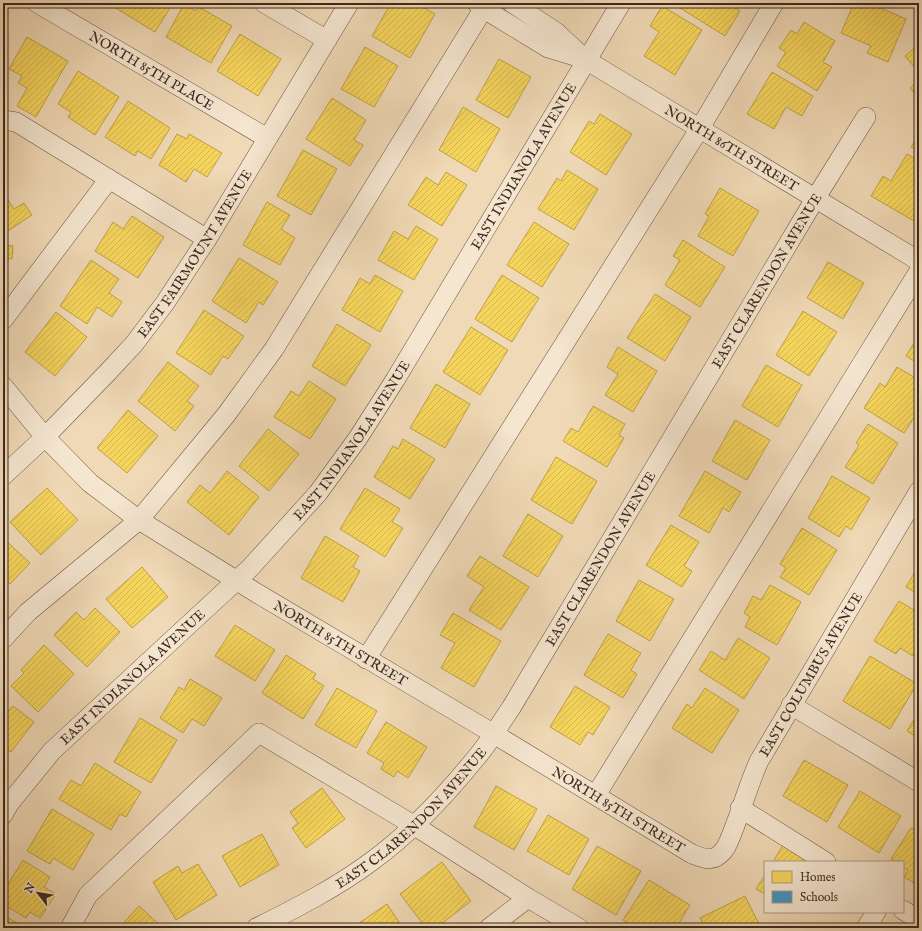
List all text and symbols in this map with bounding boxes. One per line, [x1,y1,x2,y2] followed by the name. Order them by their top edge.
[85,27,217,115] street label: NORTH 85TH PLACE
[467,79,581,253] street label: EAST INDIANOLA AVENUE
[661,102,802,197] street label: NORTH 86TH STREET
[134,166,257,342] street label: EAST FAIRMOUNT AVENUE
[708,190,827,372] street label: EAST CLARENDON AVENUE
[290,357,415,525] street label: EAST INDIANOLA AVENUE
[542,468,660,650] street label: EAST CLARENDON AVENUE
[756,589,867,760] street label: EAST COLUMBUS AVENUE
[270,597,411,691] street label: NORTH 85TH STREET
[56,606,210,749] street label: EAST INDIANOLA AVENUE
[333,744,491,893] street label: EAST CLARENDON AVENUE
[548,763,689,858] street label: NORTH 85TH STREET
[764,861,904,913] legend
[800,870,836,885] text: Homes
[18,873,58,913] north arrow
[21,880,39,897] text: N
[800,890,838,905] text: Schools

